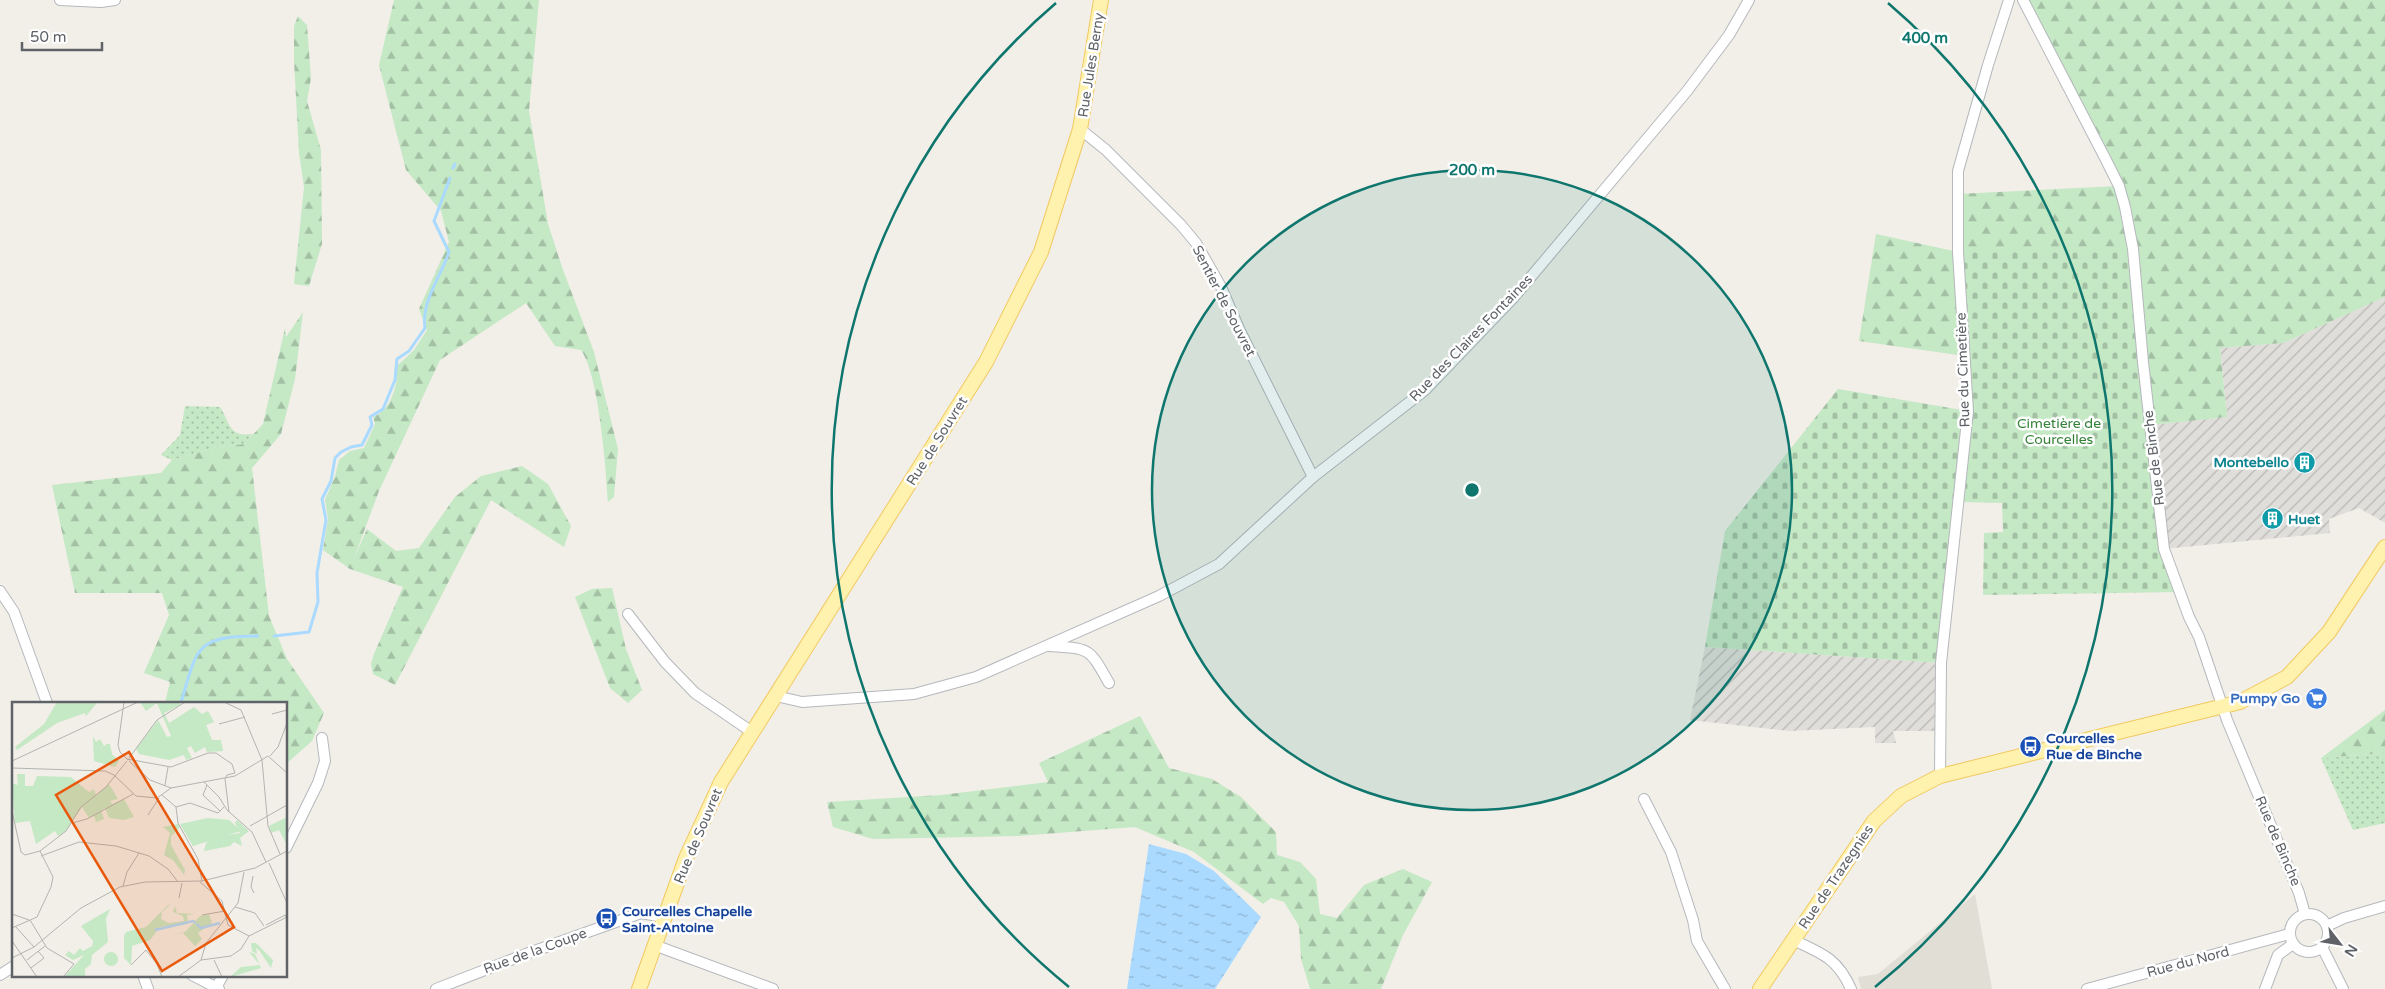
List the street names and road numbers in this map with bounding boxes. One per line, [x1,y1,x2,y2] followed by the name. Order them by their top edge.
[1074,11,1108,119] street label: Rue Jules Berny
[1189,243,1260,360] street label: Sentier de Souvret
[1406,271,1536,405] street label: Rue des Claires Fontaines
[1952,312,1973,428] street label: Rue du Cimetière
[903,393,972,489] street label: Rue de Souvret
[2140,409,2168,507] street label: Rue de Binche
[670,785,726,886] street label: Rue de Souvret
[2251,794,2305,889] street label: Rue de Binche
[1795,822,1877,932] street label: Rue de Trazegnies
[481,924,589,978] street label: Rue de la Coupe
[2145,943,2231,981] street label: Rue du Nord

